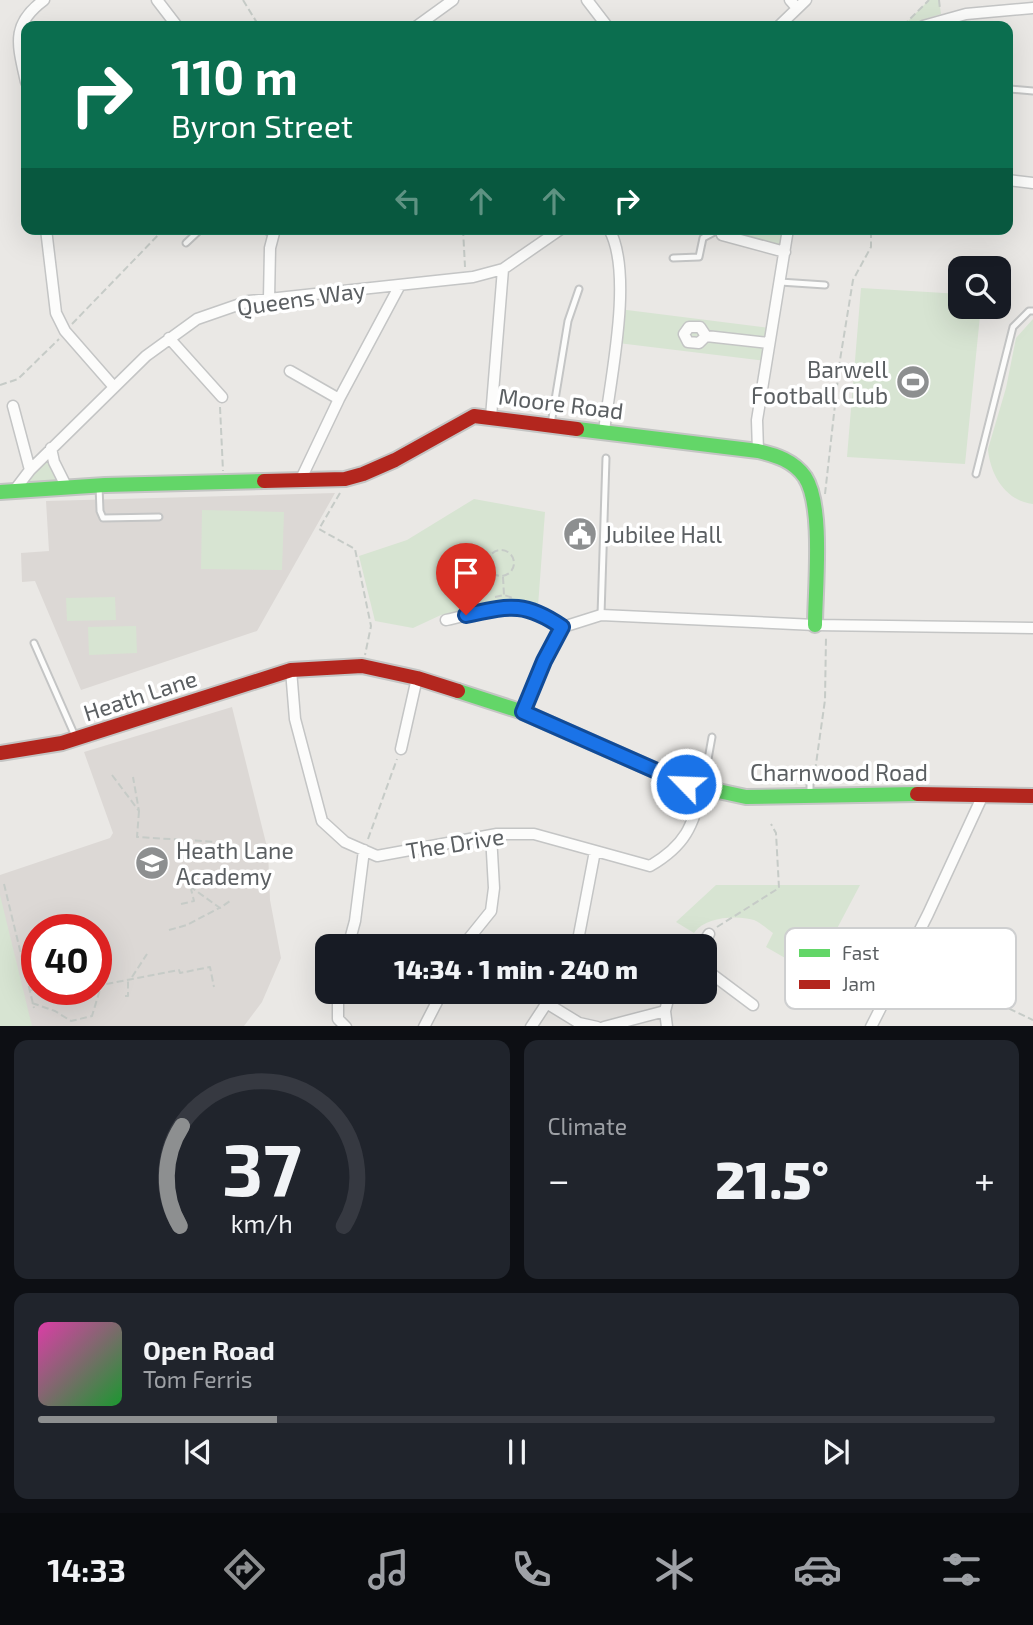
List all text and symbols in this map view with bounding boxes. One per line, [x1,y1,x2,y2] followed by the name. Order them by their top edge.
[171,46,298,105] text: 110 m
[56,49,147,140] icon: right
[171,106,353,144] text: Byron Street
[389,182,427,220] icon: left
[462,182,500,220] icon: ahead
[535,182,573,220] icon: ahead
[608,182,646,220] icon: right
[948,256,1011,319] map controls
[948,256,1011,319] button: search
[235,275,367,321] street label: Queens Way
[751,355,888,409] place label: Barwell Football Club
[894,363,932,401] sports icon: Barwell Football Club
[497,381,625,425] street label: Moore Road
[561,515,599,553] public building icon: Jubilee Hall
[604,520,722,548] place label: Jubilee Hall
[436,543,496,615] pin
[447,554,485,592] icon: arrive
[80,663,200,727] street label: Heath Lane
[649,747,723,821] position arrow
[750,758,928,786] street label: Charnwood Road
[404,821,506,865] street label: The Drive
[176,836,294,890] place label: Heath Lane Academy
[133,844,171,882] school or university icon: Heath Lane Academy
[21,914,112,1005] speed limit sign: 40
[785,928,1016,1009] legend
[842,941,879,964] text: Fast
[394,953,638,984] text: 14:34 · 1 min · 240 m
[842,972,876,995] text: Jam
[548,1112,627,1140] text: Climate
[222,1123,302,1211] text: 37
[715,1147,829,1209] text: 21.5°
[548,1156,570,1202] text: −
[974,1156,995,1202] text: +
[231,1207,293,1237] text: km/h
[143,1334,275,1365] text: Open Road
[143,1365,252,1393] text: Tom Ferris
[179,1433,217,1471] icon: previous
[498,1433,536,1471] icon: pause
[817,1433,855,1471] icon: next
[220,1545,269,1594] icon: directions
[364,1545,413,1594] icon: music
[507,1545,556,1594] icon: phone
[650,1545,699,1594] icon: climate
[793,1545,842,1594] icon: car
[937,1545,986,1594] icon: filters
[47,1550,126,1588] text: 14:33

